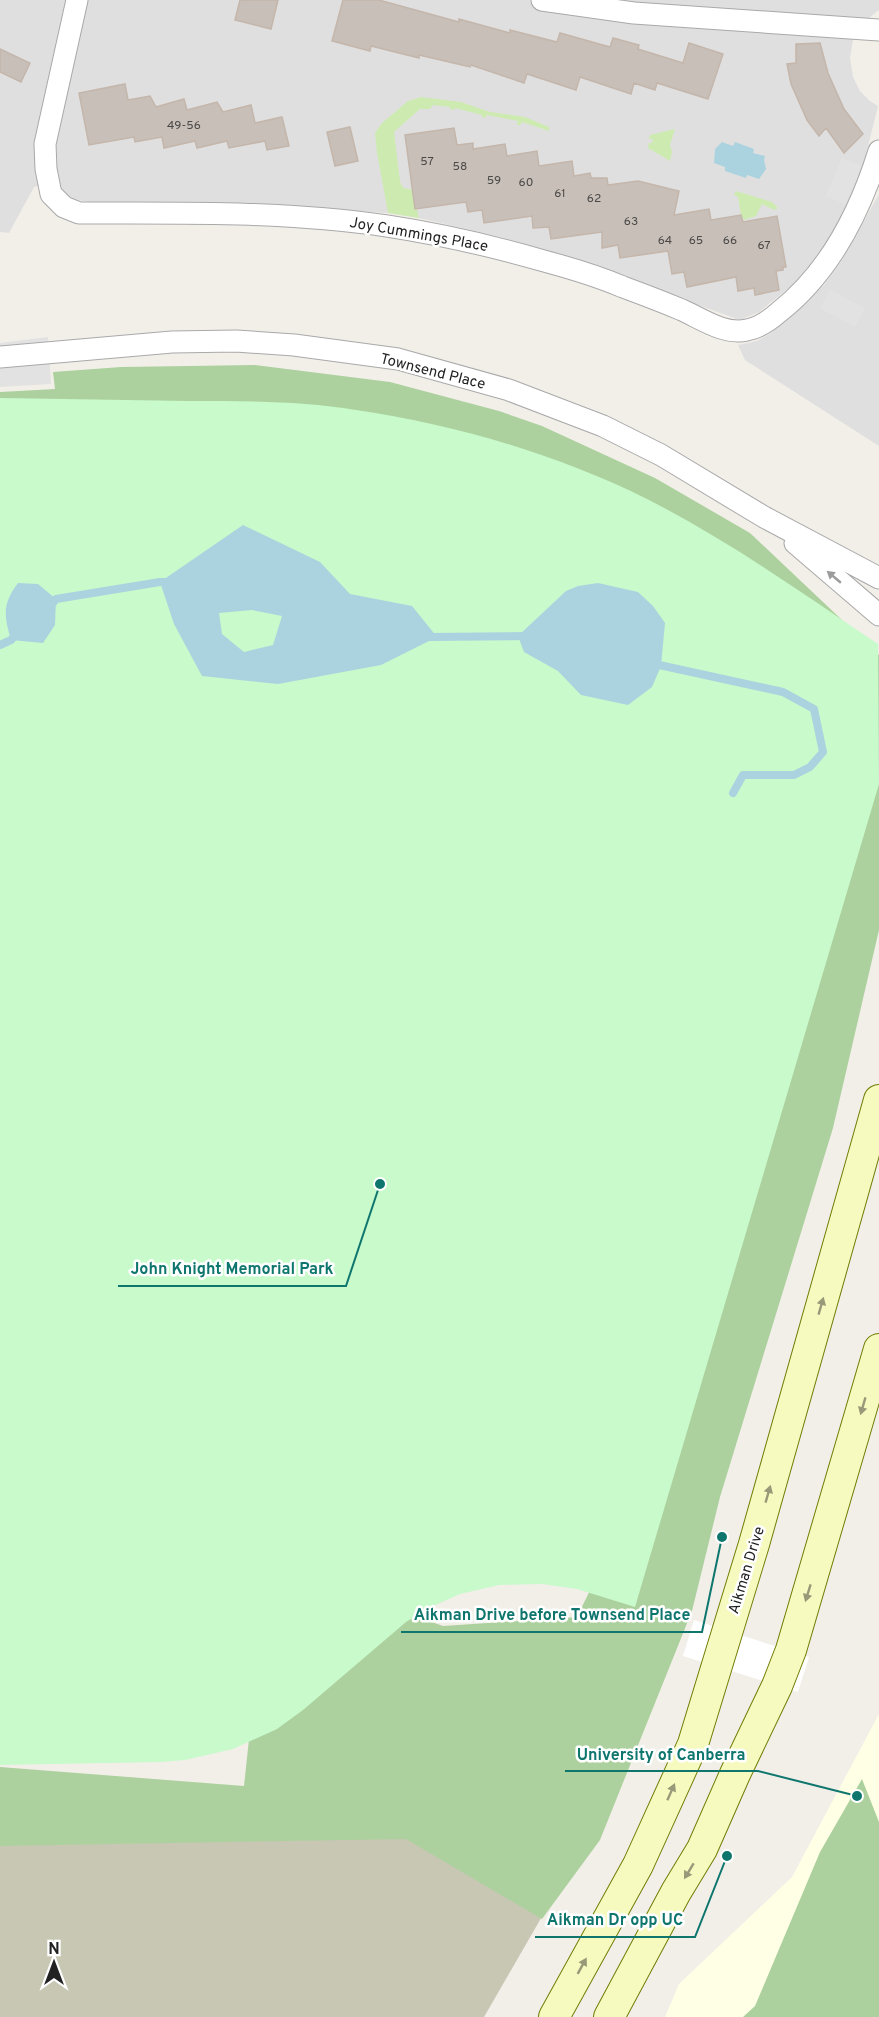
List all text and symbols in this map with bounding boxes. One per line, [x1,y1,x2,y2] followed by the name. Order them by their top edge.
[167,118,201,134] house number: 49-56
[420,154,434,170] house number: 57
[453,159,467,175] house number: 58
[487,173,501,189] house number: 59
[519,175,533,191] house number: 60
[554,186,566,202] house number: 61
[587,191,601,207] house number: 62
[348,214,490,257] street label: Joy Cummings Place
[624,214,638,230] house number: 63
[658,233,672,249] house number: 64
[689,233,703,249] house number: 65
[723,233,737,249] house number: 66
[757,238,771,254] house number: 67
[378,350,487,395] street label: Townsend Place
[827,571,842,584] one-way arrow
[118,1252,346,1286] callout: John Knight Memorial Park
[130,1260,334,1280] text: John Knight Memorial Park
[817,1297,826,1315] one-way arrow
[858,1397,867,1415] one-way arrow
[764,1485,773,1503] one-way arrow
[725,1524,770,1616] street label: Aikman Drive
[803,1584,812,1602] one-way arrow
[401,1598,702,1632] callout: Aikman Drive before Townsend Place
[414,1606,690,1626] text: Aikman Drive before Townsend Place
[565,1737,758,1771] callout: University of Canberra
[577,1746,745,1766] text: University of Canberra
[666,1784,675,1801] one-way arrow
[683,1863,694,1879] one-way arrow
[535,1903,695,1937] callout: Aikman Dr opp UC
[547,1911,683,1931] text: Aikman Dr opp UC
[24,1933,84,1993] north arrow
[48,1940,60,1960] text: N
[577,1958,588,1974] one-way arrow

